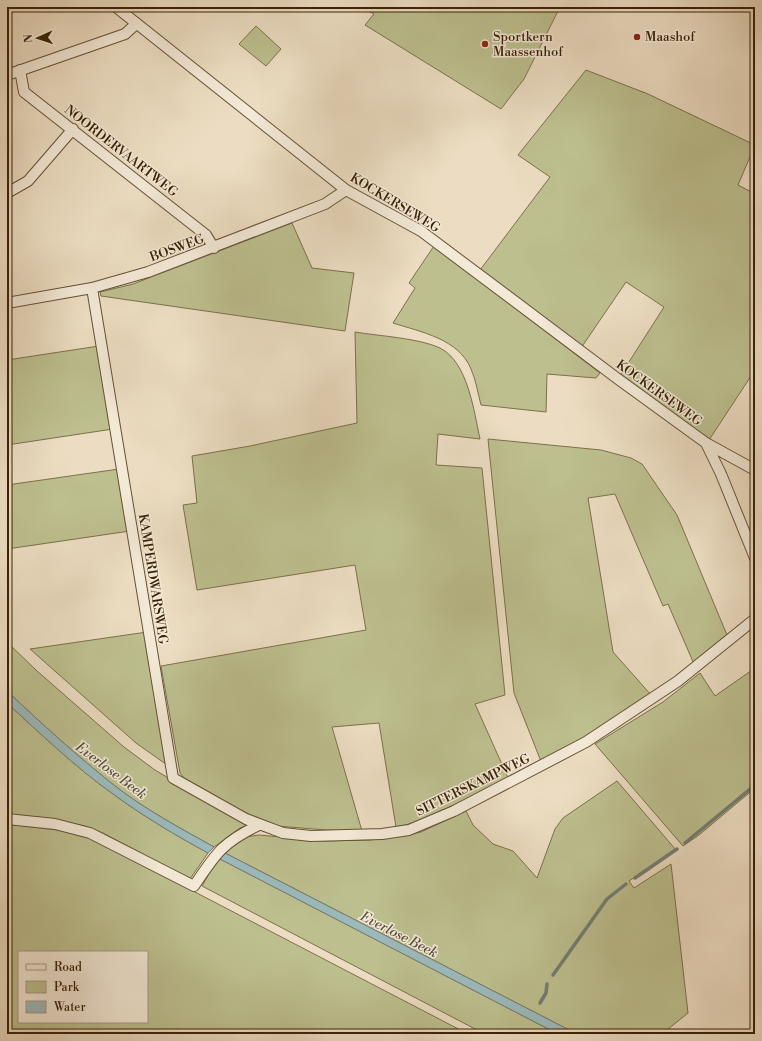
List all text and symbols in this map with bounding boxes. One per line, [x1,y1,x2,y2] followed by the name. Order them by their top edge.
[18,18,58,58] north arrow
[493,29,564,60] place label: Sportkern Maassenhof
[645,29,696,45] place label: Maashof
[632,32,642,42] marker: Maashof
[22,33,36,43] text: N
[480,39,490,49] marker: Sportkern Maassenhof
[61,102,181,200] street label: NOORDERVAARTWEG
[347,170,443,236] street label: KOCKERSEWEG
[147,231,207,266] street label: BOSWEG
[613,357,705,430] street label: KOCKERSEWEG
[135,513,171,646] street label: KAMPERDWARSWEG
[71,738,150,804] water label: Everlose Beek
[413,750,533,820] street label: SITTERSKAMPWEG
[356,907,441,962] water label: Everlose Beek
[18,951,148,1023] legend
[54,960,82,975] text: Road
[54,980,80,995] text: Park
[53,1000,86,1015] text: Water

